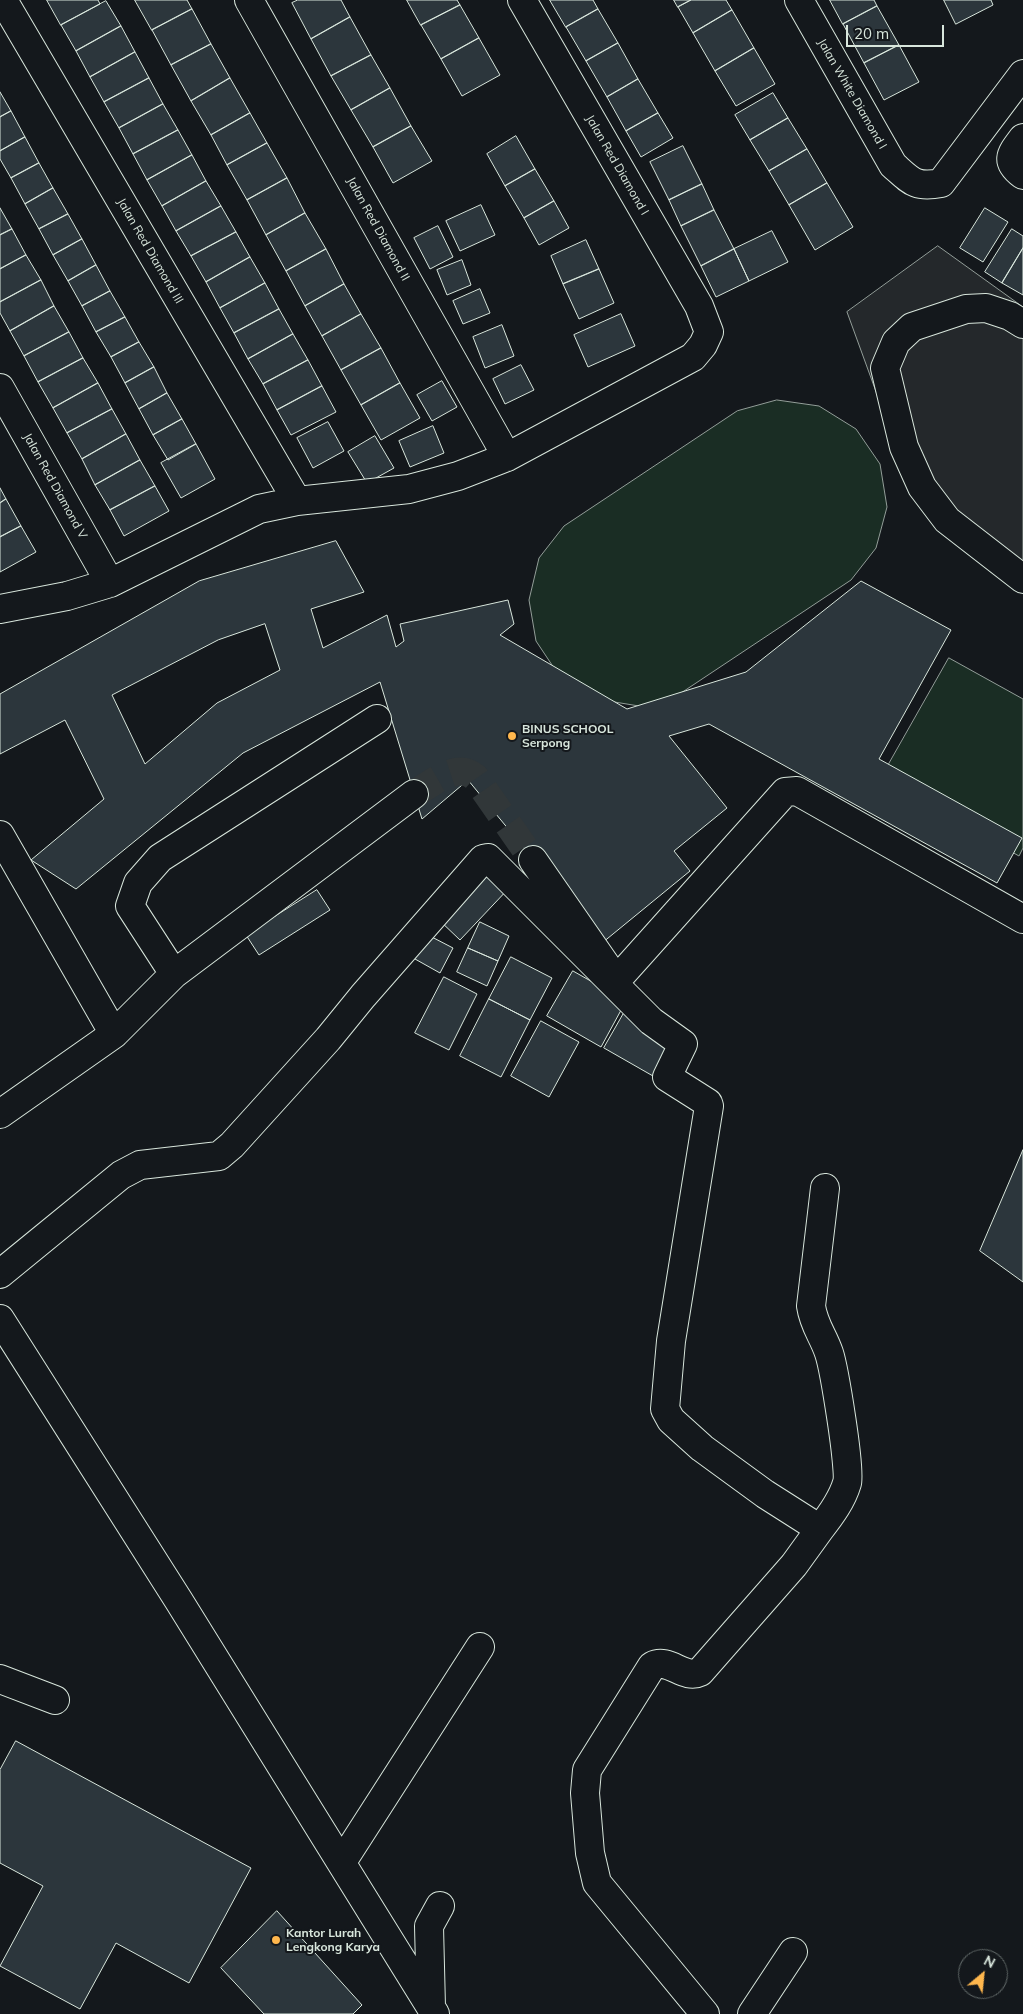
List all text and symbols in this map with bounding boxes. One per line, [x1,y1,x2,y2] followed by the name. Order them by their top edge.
[848,15,946,47] scale bar
[854,24,889,43] text: 20 m
[814,36,890,152] street label: Jalan White Diamond I
[582,112,652,218] street label: Jalan Red Diamond I
[343,175,413,283] street label: Jalan Red Diamond II
[114,196,186,306] street label: Jalan Red Diamond III
[20,431,90,541] street label: Jalan Red Diamond V
[522,722,614,750] place label: BINUS SCHOOL Serpong
[506,730,518,742] marker: BINUS SCHOOL Serpong
[286,1926,380,1954] place label: Kantor Lurah Lengkong Karya
[270,1934,282,1946] marker: Kantor Lurah Lengkong Karya
[958,1949,1008,1999] north arrow
[981,1951,998,1972] text: N

